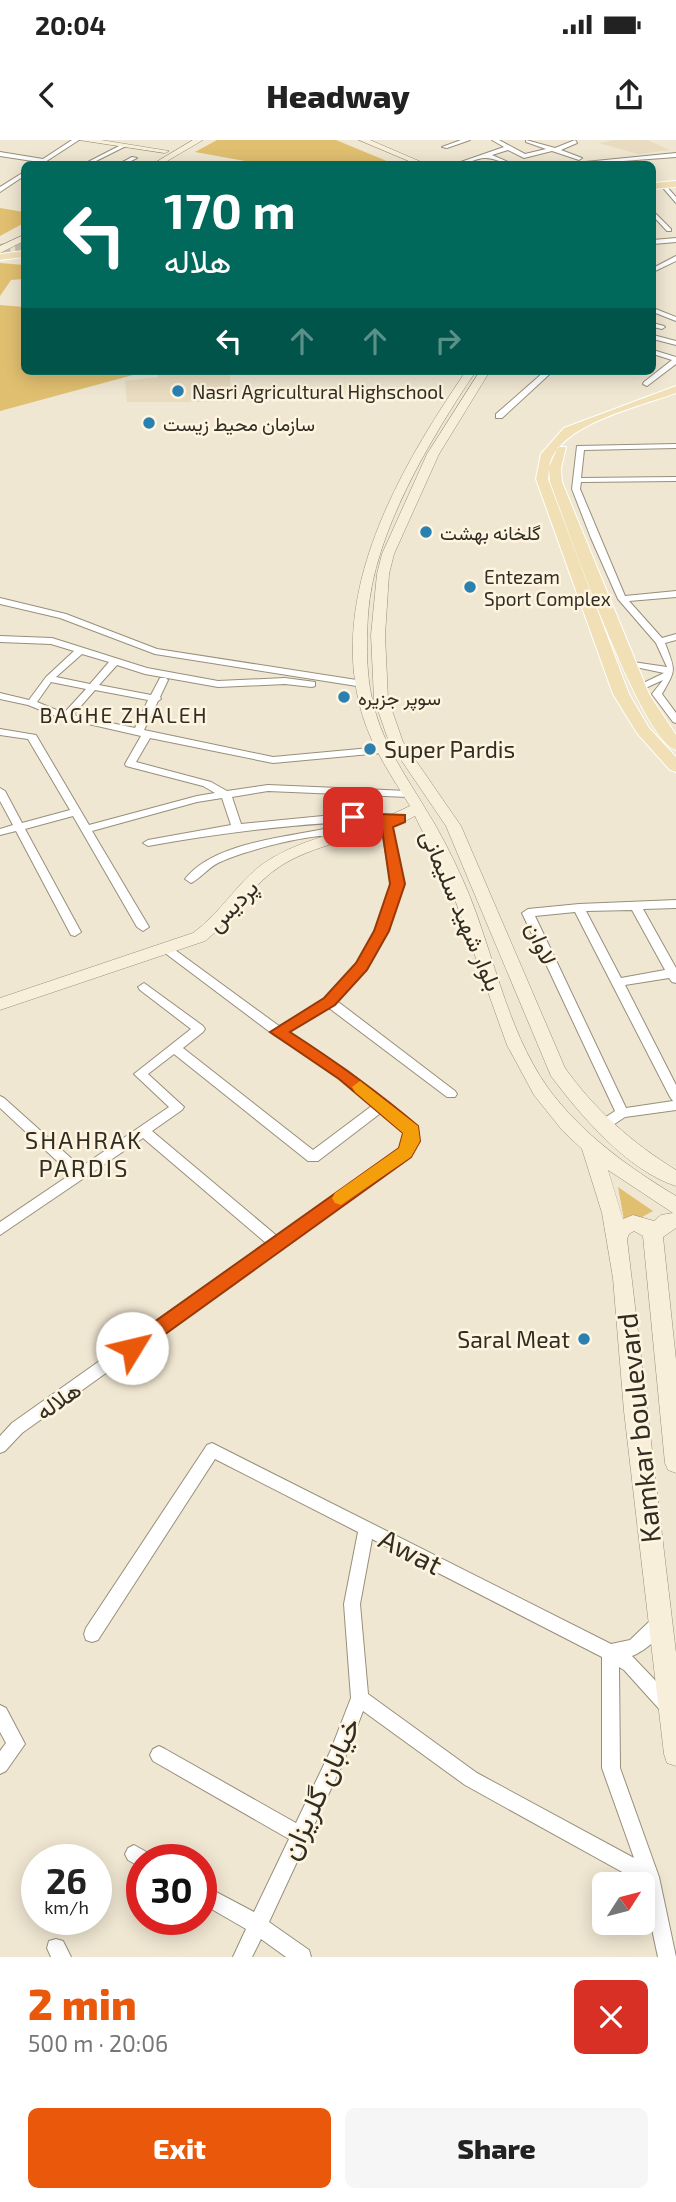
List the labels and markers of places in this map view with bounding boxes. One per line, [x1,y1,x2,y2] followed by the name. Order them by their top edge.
[192,380,444,403] place label: Nasri Agricultural Highschool
[170,383,186,399] marker: Nasri Agricultural Highschool
[163,412,315,436] place label: سازمان محیط زیست
[141,415,157,431] marker: سازمان محیط زیست
[440,521,541,545] place label: گلخانه بهشت
[418,524,434,540] marker: گلخانه بهشت
[484,565,611,610] place label: Entezam Sport Complex
[462,579,478,595] marker: Entezam Sport Complex
[358,686,441,712] place label: سوپر جزیره
[336,689,352,705] marker: سوپر جزیره
[384,735,515,763] place label: Super Pardis
[362,741,378,757] marker: Super Pardis
[323,787,383,847] pin
[457,1325,570,1353] place label: Saral Meat
[576,1331,592,1347] marker: Saral Meat

